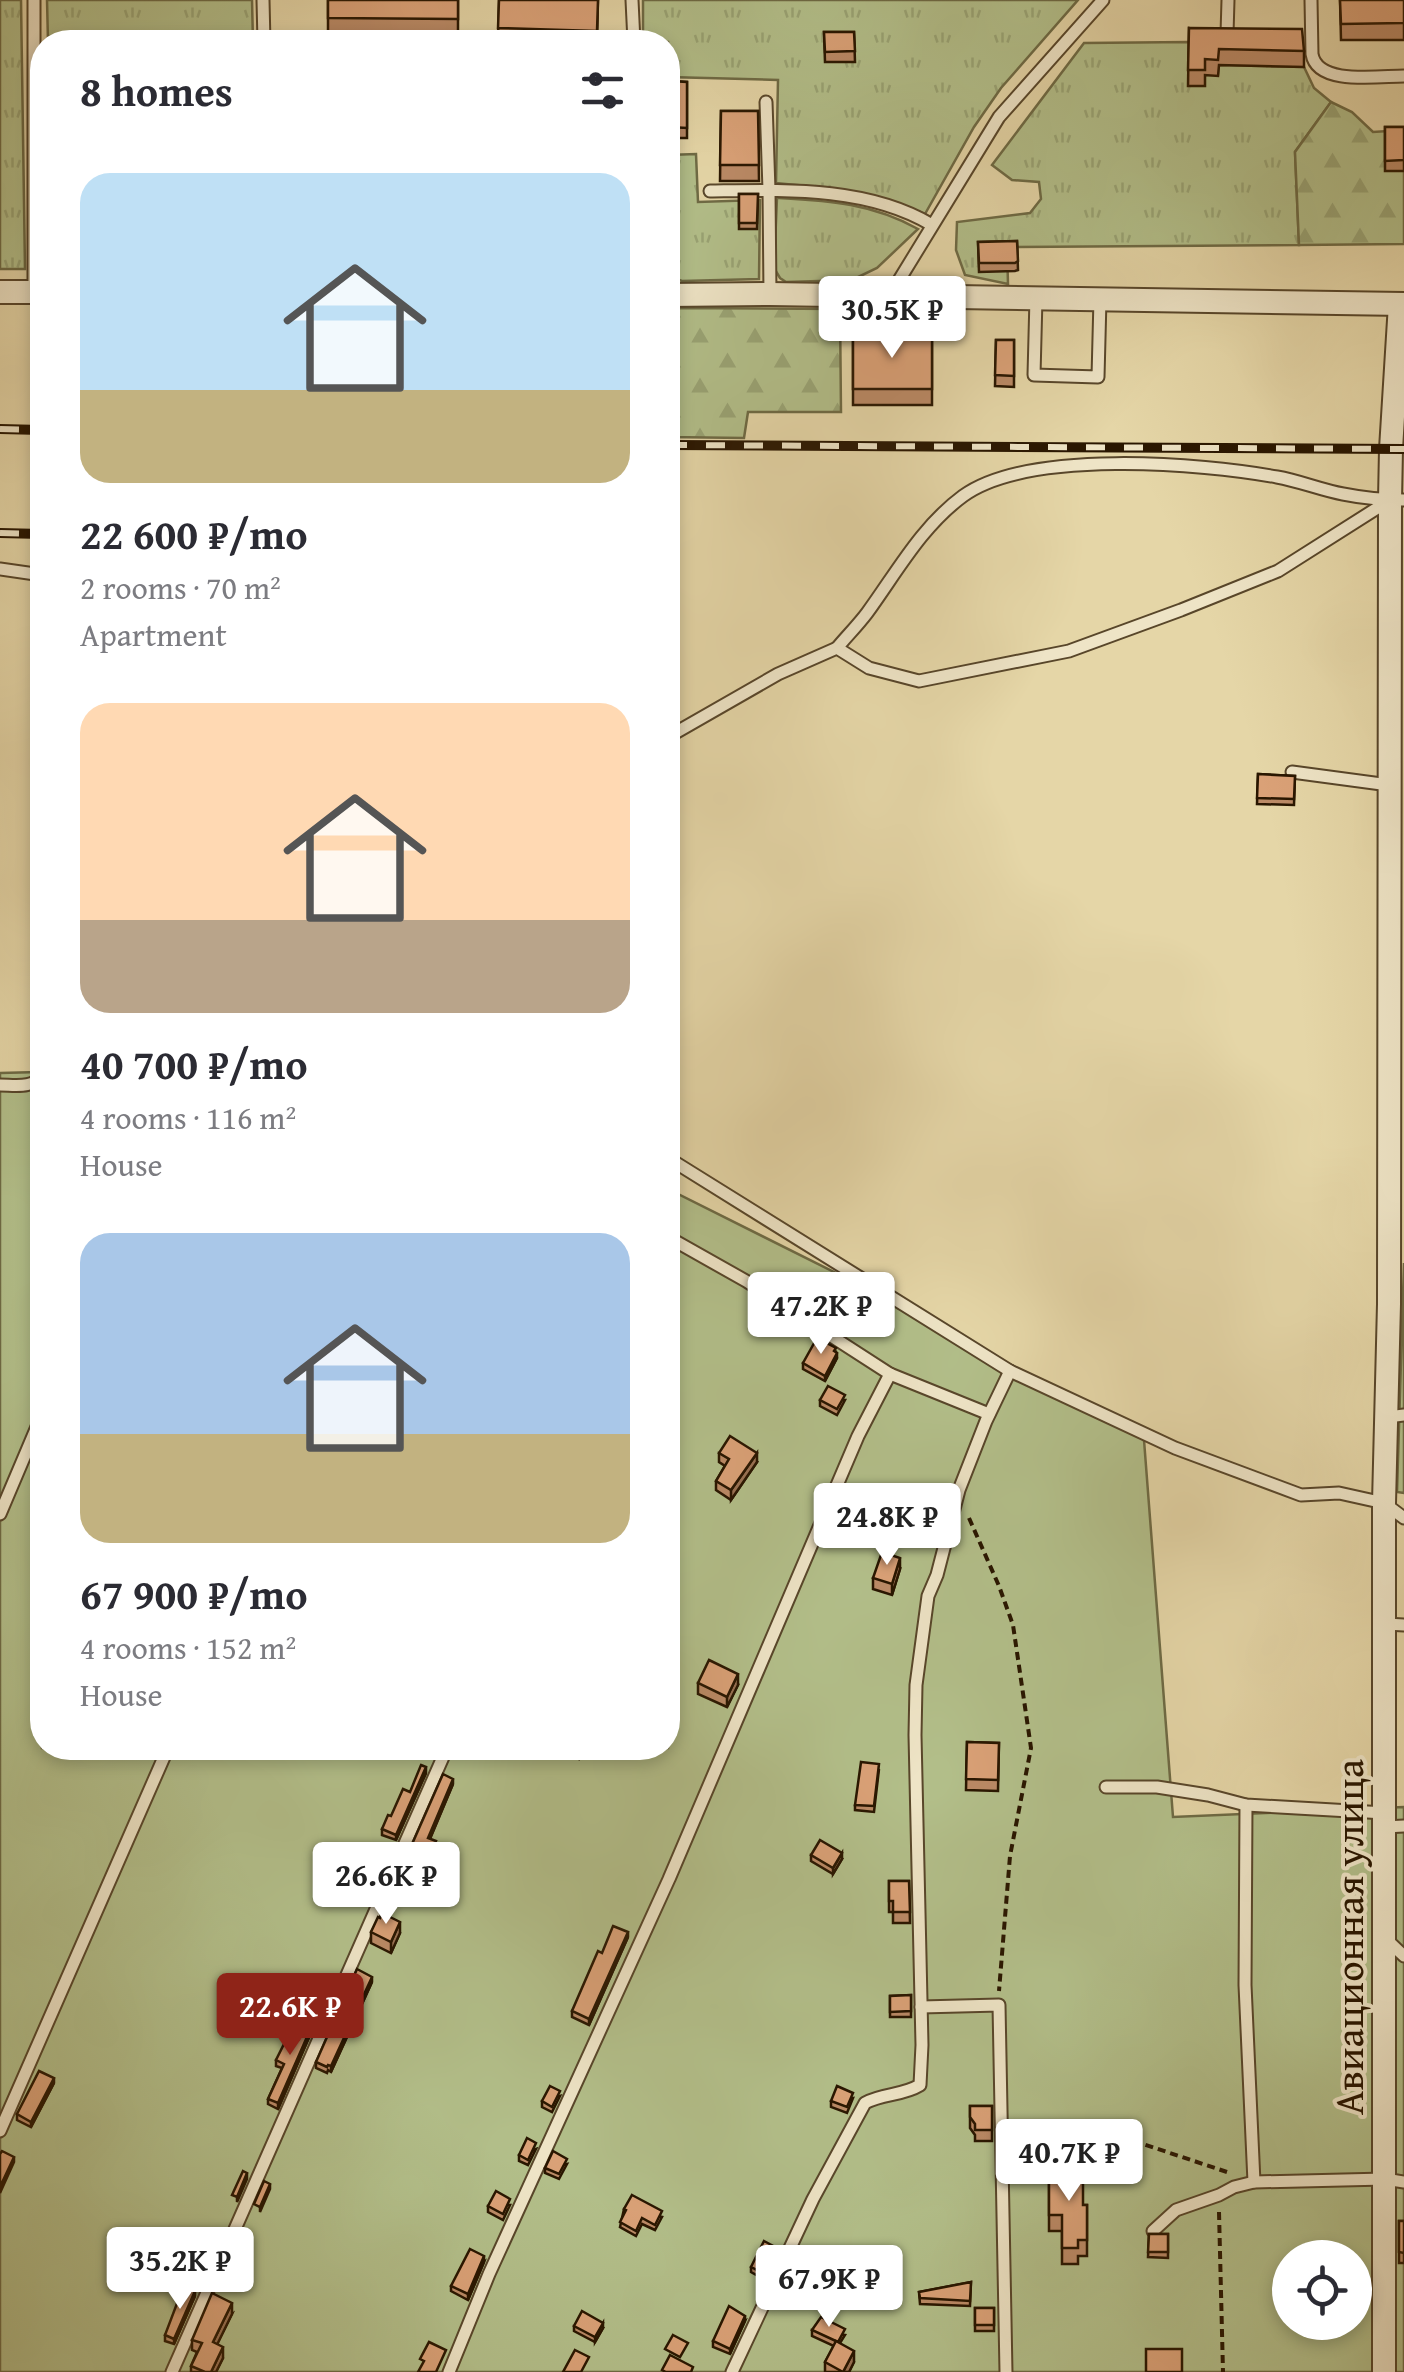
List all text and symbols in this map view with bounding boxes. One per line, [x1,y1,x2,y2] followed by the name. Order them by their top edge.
[80,60,233,121] text: 8 homes
[575,63,630,118] icon: filters
[265,238,445,418] icon: home
[800,276,984,361] pin: 30.5K ₽
[841,285,943,332] text: 30.5K ₽
[80,503,308,564] text: 22 600 ₽/mo
[80,564,281,611] text: 2 rooms · 70 m²
[80,611,227,658] text: Apartment
[265,768,445,948] icon: home
[80,1033,308,1094] text: 40 700 ₽/mo
[80,1094,296,1141] text: 4 rooms · 116 m²
[80,1141,163,1188] text: House
[729,1272,913,1357] pin: 47.2K ₽
[770,1281,872,1328] text: 47.2K ₽
[265,1298,445,1478] icon: home
[795,1483,979,1568] pin: 24.8K ₽
[836,1492,938,1539] text: 24.8K ₽
[80,1563,308,1624] text: 67 900 ₽/mo
[80,1624,296,1671] text: 4 rooms · 152 m²
[80,1671,163,1718] text: House
[1319,1759,1378,2115] street label: Авиационная улица
[294,1842,478,1927] pin: 26.6K ₽
[335,1851,437,1898] text: 26.6K ₽
[198,1973,382,2058] pin: 22.6K ₽
[239,1982,341,2029] text: 22.6K ₽
[977,2119,1161,2204] pin: 40.7K ₽
[1018,2128,1120,2175] text: 40.7K ₽
[88,2227,272,2312] pin: 35.2K ₽
[129,2236,231,2283] text: 35.2K ₽
[1272,2240,1372,2340] map controls
[1272,2240,1372,2340] button: locate
[737,2245,921,2330] pin: 67.9K ₽
[778,2254,880,2301] text: 67.9K ₽

